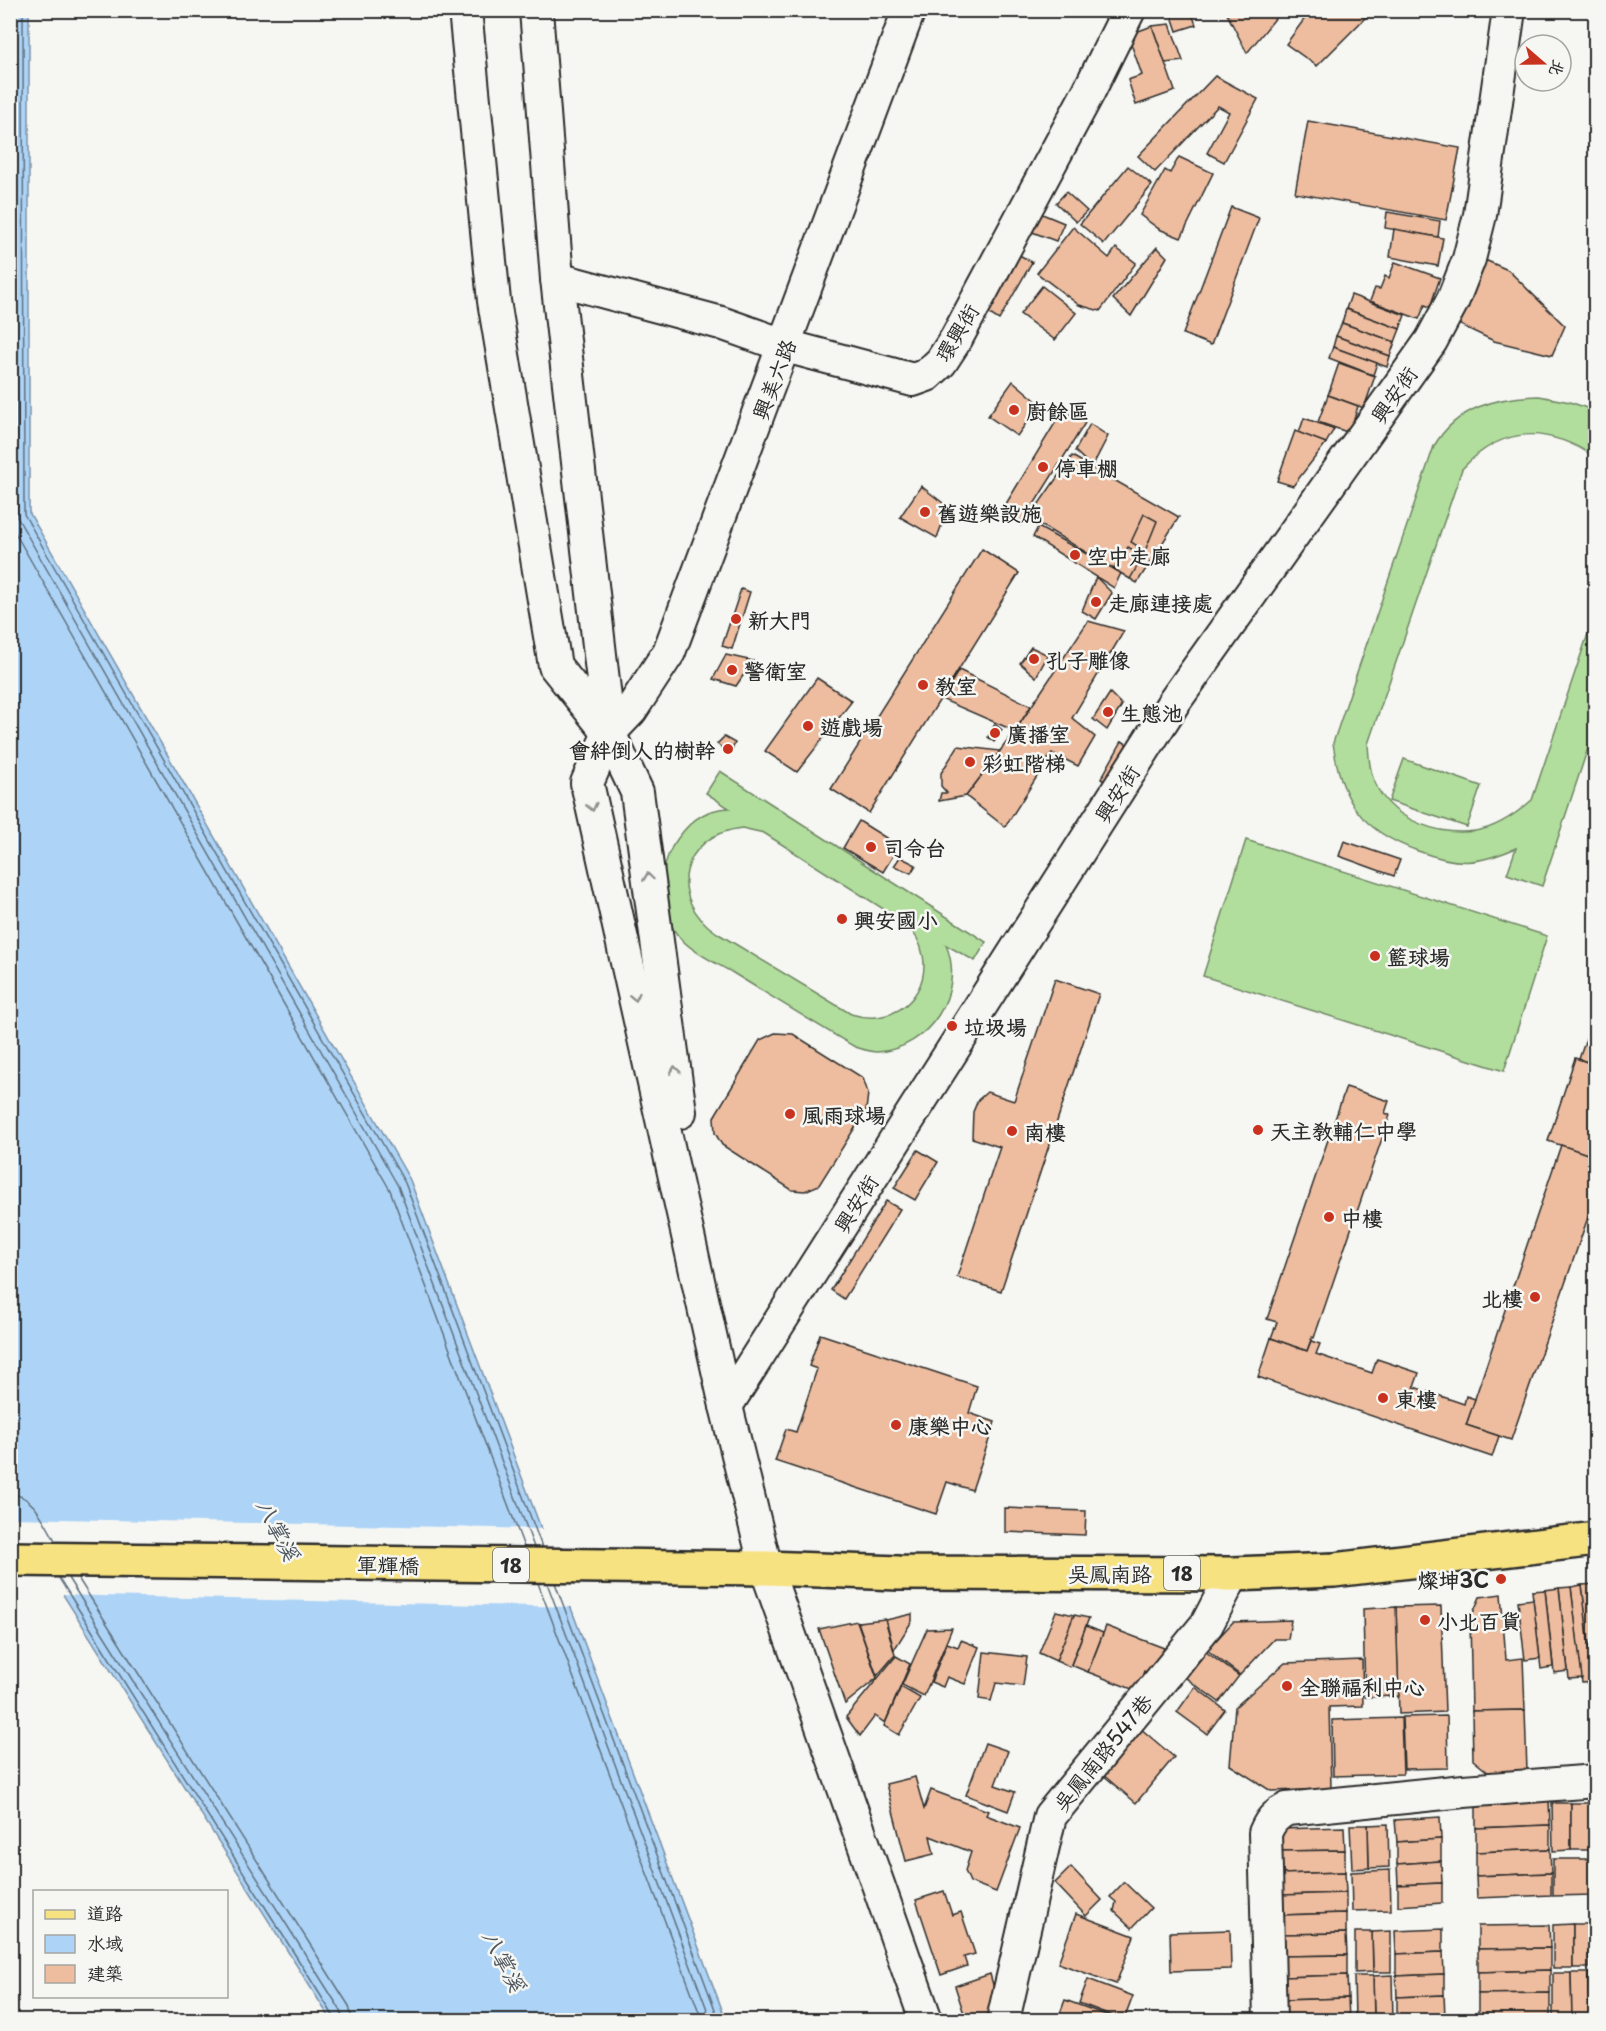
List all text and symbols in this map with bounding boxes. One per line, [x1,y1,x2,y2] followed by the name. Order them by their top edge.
[1513,33,1573,93] north arrow
[1544,57,1572,80] text: 北
[926,297,986,367] street label: 環興街
[743,334,803,424] street label: 興美六路
[1362,359,1424,429] street label: 興安街
[1026,394,1089,426] place label: 廚餘區
[1007,403,1021,417] marker: 廚餘區
[1055,451,1118,483] place label: 停車棚
[1036,460,1050,474] marker: 停車棚
[937,496,1042,528] place label: 舊遊樂設施
[918,505,932,519] marker: 舊遊樂設施
[1087,539,1171,571] place label: 空中走廊
[1068,548,1082,562] marker: 空中走廊
[1108,586,1213,618] place label: 走廊連接處
[1089,595,1103,609] marker: 走廊連接處
[748,603,811,635] place label: 新大門
[729,612,743,626] marker: 新大門
[1046,643,1130,675] place label: 孔子雕像
[1027,652,1041,666] marker: 孔子雕像
[744,654,807,686] place label: 警衛室
[725,663,739,677] marker: 警衛室
[935,669,977,701] place label: 教室
[916,678,930,692] marker: 教室
[1120,696,1183,728] place label: 生態池
[1101,705,1115,719] marker: 生態池
[820,710,883,742] place label: 遊戲場
[1007,717,1070,749] place label: 廣播室
[801,719,815,733] marker: 遊戲場
[988,726,1002,740] marker: 廣播室
[569,733,716,765] place label: 會絆倒人的樹幹
[721,742,735,756] marker: 會絆倒人的樹幹
[982,746,1066,778] place label: 彩虹階梯
[963,755,977,769] marker: 彩虹階梯
[1085,758,1147,828] street label: 興安街
[585,801,598,811] one-way arrow
[883,831,946,863] place label: 司令台
[864,840,878,854] marker: 司令台
[643,872,655,881] one-way arrow
[854,903,938,935] place label: 興安國小
[835,912,849,926] marker: 興安國小
[1387,940,1450,972] place label: 籃球場
[1368,949,1382,963] marker: 籃球場
[628,992,641,1002] one-way arrow
[964,1010,1027,1042] place label: 垃圾場
[945,1019,959,1033] marker: 垃圾場
[669,1065,681,1075] one-way arrow
[802,1098,886,1130] place label: 風雨球場
[783,1107,797,1121] marker: 風雨球場
[1270,1114,1417,1146] place label: 天主教輔仁中學
[1024,1115,1066,1147] place label: 南樓
[1251,1123,1265,1137] marker: 天主教輔仁中學
[1005,1124,1019,1138] marker: 南樓
[825,1168,885,1238] street label: 興安街
[1341,1201,1383,1233] place label: 中樓
[1322,1210,1336,1224] marker: 中樓
[1481,1281,1523,1313] place label: 北樓
[1528,1290,1542,1304] marker: 北樓
[1395,1382,1437,1414] place label: 東樓
[1376,1391,1390,1405] marker: 東樓
[908,1409,992,1441] place label: 康樂中心
[889,1418,903,1432] marker: 康樂中心
[249,1492,310,1567] water label: 八掌溪
[356,1547,420,1581] street label: 軍輝橋
[493,1548,529,1582] road number: 18
[1164,1556,1200,1590] road number: 18
[1068,1557,1152,1589] street label: 吳鳳南路
[1417,1563,1489,1595] place label: 燦坤3C
[1494,1572,1508,1586] marker: 燦坤3C
[1437,1604,1521,1636] place label: 小北百貨
[1418,1613,1432,1627] marker: 小北百貨
[1299,1670,1425,1702] place label: 全聯福利中心
[1280,1679,1294,1693] marker: 全聯福利中心
[1045,1686,1159,1818] street label: 吳鳳南路547巷
[33,1890,228,1998] legend
[87,1899,123,1926] text: 道路
[475,1923,536,1998] water label: 八掌溪
[87,1929,123,1956] text: 水域
[87,1959,123,1986] text: 建築

